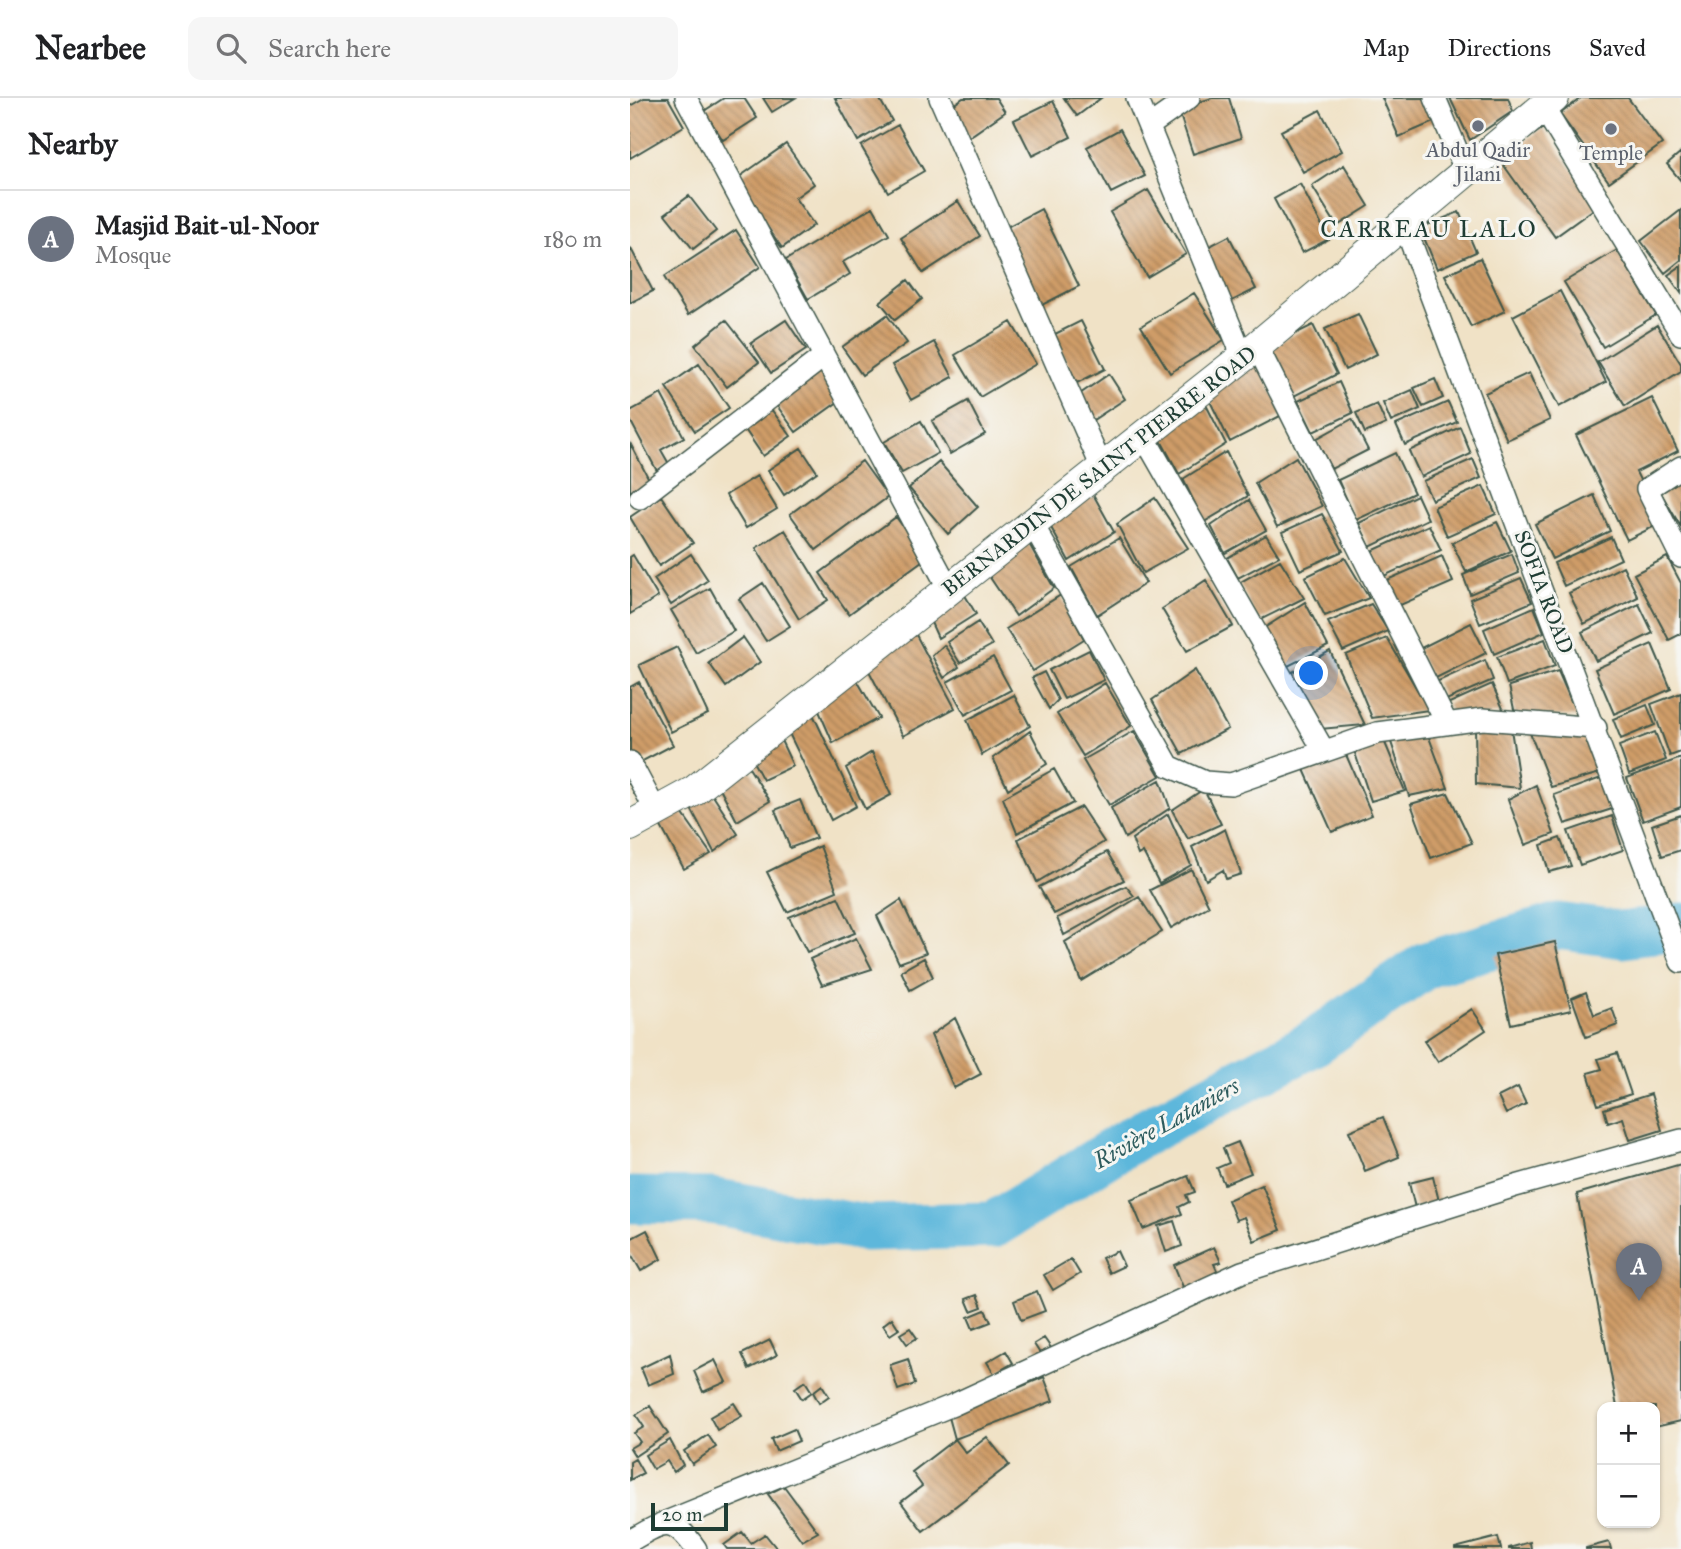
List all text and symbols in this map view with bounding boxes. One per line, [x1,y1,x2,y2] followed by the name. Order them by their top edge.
[188,17,678,80] search box
[35,28,146,68] text: Nearbee
[212,29,250,67] icon: search
[268,32,391,64] text: Search here
[1363,33,1410,63] text: Map
[1448,33,1551,63] text: Directions
[1589,33,1646,63] text: Saved
[1470,118,1486,134] marker: Abdul Qadir Jilani
[1603,121,1619,137] marker: Temple
[28,126,118,162] text: Nearby
[1425,137,1530,187] place label: Abdul Qadir Jilani
[1579,140,1643,166] place label: Temple
[95,209,319,241] text: Masjid Bait-ul-Noor
[1320,214,1538,244] district label: CARREAU LALO
[43,225,59,253] text: A
[543,225,602,253] text: 180 m
[95,241,171,269] text: Mosque
[937,340,1261,602] street label: BERNARDIN DE SAINT PIERRE ROAD
[1509,527,1579,657] street label: SOFIA ROAD
[1294,656,1328,690] your location
[1087,1071,1244,1175] water label: Rivière Lataniers
[1616,1243,1662,1301] pin: A
[1597,1402,1660,1528] map controls
[1597,1402,1660,1465] button: +
[1597,1465,1660,1528] button: −
[651,1500,728,1532] scale bar
[662,1503,703,1526] text: 20 m

